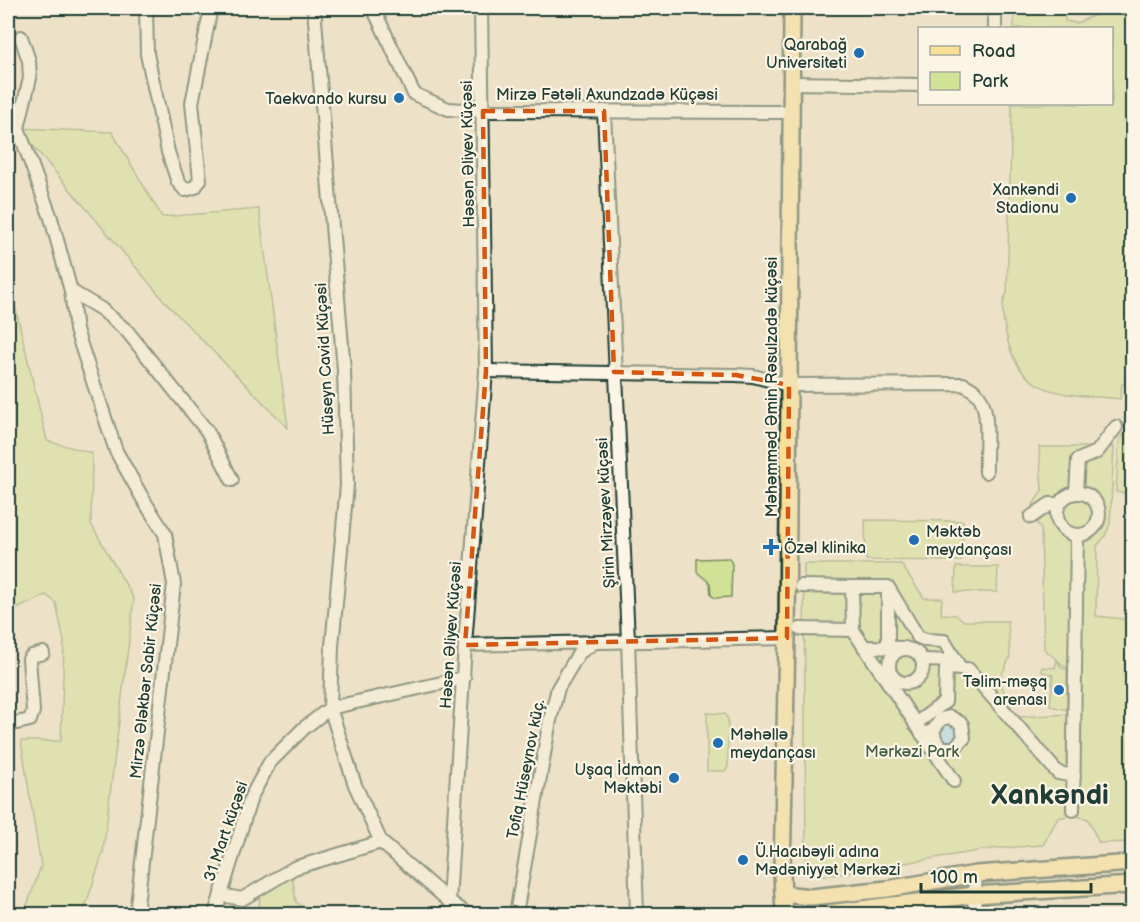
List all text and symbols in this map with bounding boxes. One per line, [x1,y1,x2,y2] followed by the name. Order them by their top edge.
[918,27,1113,105] legend
[766,36,847,73] place label: Qarabağ Universiteti
[972,41,1016,62] text: Road
[852,46,866,60] marker: Qarabağ Universiteti
[972,71,1008,92] text: Park
[458,80,479,228] street label: Həsən Əliyev Küçəsi
[496,86,718,105] street label: Mirzə Fətəli Axundzadə Küçəsi
[265,90,387,109] place label: Taekvando kursu
[392,91,406,105] marker: Taekvando kursu
[992,181,1059,218] place label: Xankəndi Stadionu
[1064,191,1078,205] marker: Xankəndi Stadionu
[763,257,782,517] street label: Məhəmməd Əmin Rəsulzadə küçəsi
[312,282,339,436] street label: Hüseyn Cavid Küçəsi
[593,437,620,589] street label: Şirin Mirzəyev küçəsi
[926,523,1012,560] place label: Məktəb meydançası
[907,533,921,547] marker: Məktəb meydançası
[784,537,866,558] place label: Özəl klinika
[762,538,780,556] marker: Özəl klinika
[437,561,466,709] street label: Həsən Əliyev Küçəsi
[127,583,166,780] street label: Mirzə Ələkbər Sabir Küçəsi
[963,673,1047,710] place label: Təlim-məşq arenası
[1052,683,1066,697] marker: Təlim-məşq arenası
[504,698,549,841] street label: Tofiq Hüseynov küç.
[730,726,816,763] place label: Məhəllə meydançası
[711,736,725,750] marker: Məhəllə meydançası
[865,743,959,762] park label: Mərkəzi Park
[575,759,662,798] place label: Uşaq İdman Məktəbi
[667,771,681,785] marker: Uşaq İdman Məktəbi
[200,779,252,884] street label: 31 Mart küçəsi
[991,779,1109,812] district label: Xankəndi
[755,841,900,880] place label: Ü.Hacıbəyli adına Mədəniyyət Mərkəzi
[736,853,750,867] marker: Ü.Hacıbəyli adına Mədəniyyət Mərkəzi
[921,856,1090,894] scale bar
[930,867,978,888] text: 100 m

